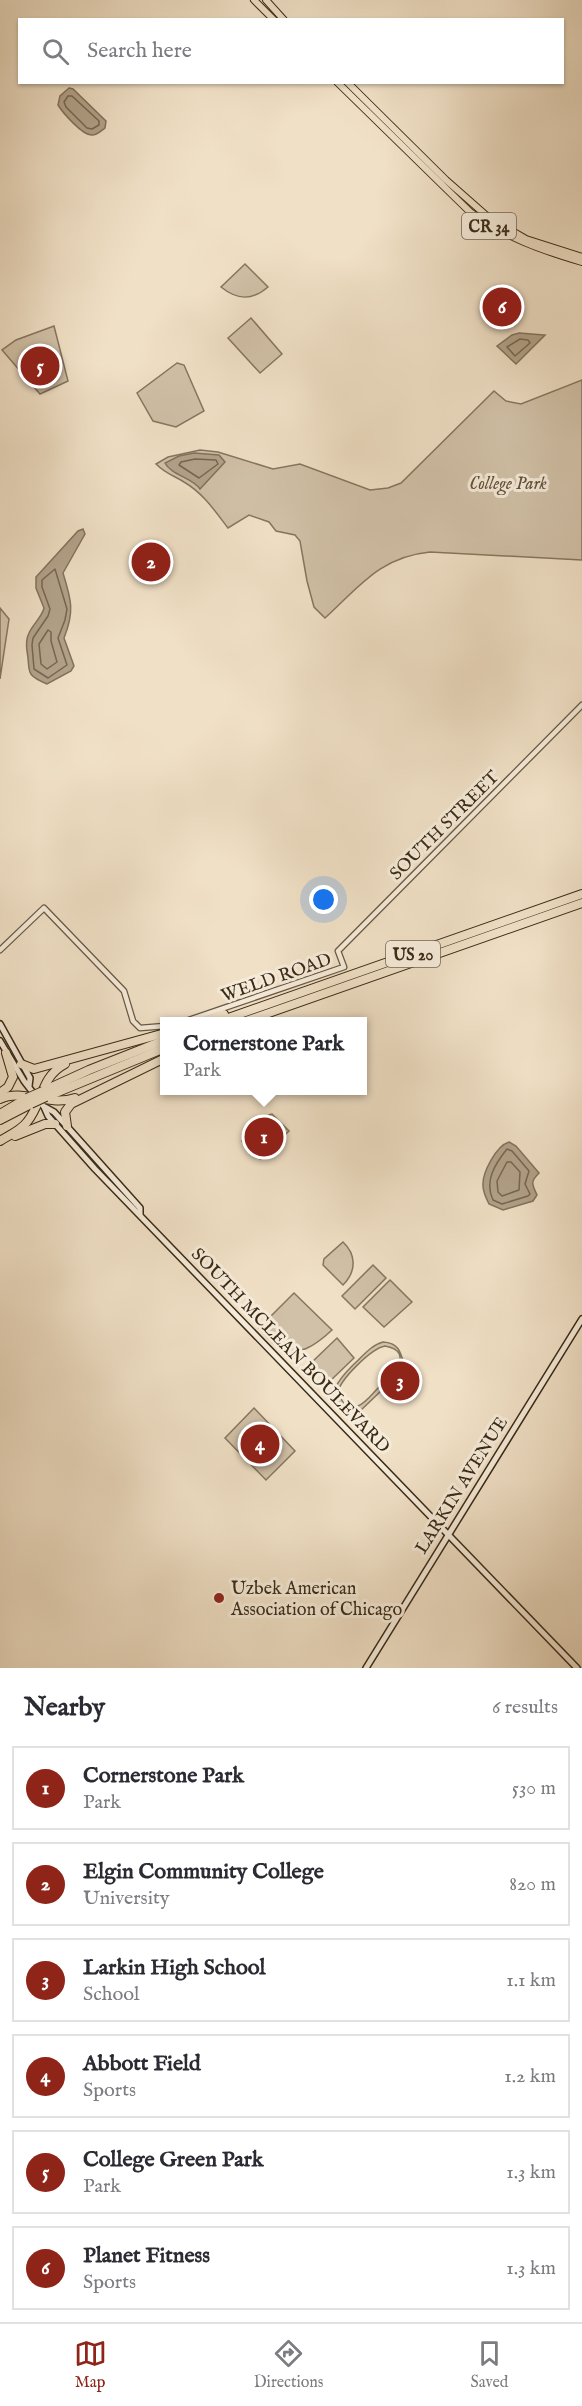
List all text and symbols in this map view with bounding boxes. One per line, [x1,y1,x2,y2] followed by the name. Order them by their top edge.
[18,18,564,84] search box
[39,35,72,68] icon: search
[87,37,192,65] text: Search here
[462,213,516,239] road number: CR 34
[482,284,522,330] pin: 6
[20,344,60,388] pin: 5
[469,473,547,496] park label: College Park
[132,540,170,584] pin: 2
[385,766,505,886] street label: SOUTH STREET
[309,885,338,914] your location
[386,941,440,967] road number: US 20
[218,949,335,1008] street label: WELD ROAD
[160,1017,367,1095] popup
[183,1030,344,1058] text: Cornerstone Park
[183,1058,221,1083] text: Park
[244,1114,284,1160] pin: 1
[186,1244,394,1459] street label: SOUTH MCLEAN BOULEVARD
[380,1358,420,1404] pin: 3
[411,1413,514,1559] street label: LARKIN AVENUE
[240,1422,280,1466] pin: 4
[230,1578,402,1622] place label: Uzbek American Association of Chicago
[212,1591,226,1605] marker: Uzbek American Association of Chicago
[24,1691,105,1724] text: Nearby
[492,1695,558,1720] text: 6 results
[83,1762,244,1790] text: Cornerstone Park
[42,1776,49,1801] text: 1
[512,1776,556,1801] text: 530 m
[83,1790,121,1815] text: Park
[83,1858,324,1886] text: Elgin Community College
[41,1872,50,1897] text: 2
[509,1872,556,1897] text: 820 m
[83,1886,170,1911] text: University
[83,1954,266,1982] text: Larkin High School
[42,1968,49,1993] text: 3
[506,1968,556,1993] text: 1.1 km
[83,1982,139,2007] text: School
[83,2050,201,2078] text: Abbott Field
[41,2064,50,2089] text: 4
[504,2064,556,2089] text: 1.2 km
[83,2078,136,2103] text: Sports
[83,2146,264,2174] text: College Green Park
[42,2160,49,2185] text: 5
[506,2160,556,2185] text: 1.3 km
[83,2174,121,2199] text: Park
[83,2242,210,2270] text: Planet Fitness
[41,2256,50,2281] text: 6
[506,2256,556,2281] text: 1.3 km
[83,2270,136,2295] text: Sports
[74,2337,107,2393] tab: Map
[254,2337,323,2393] tab: Directions
[471,2337,508,2393] tab: Saved

